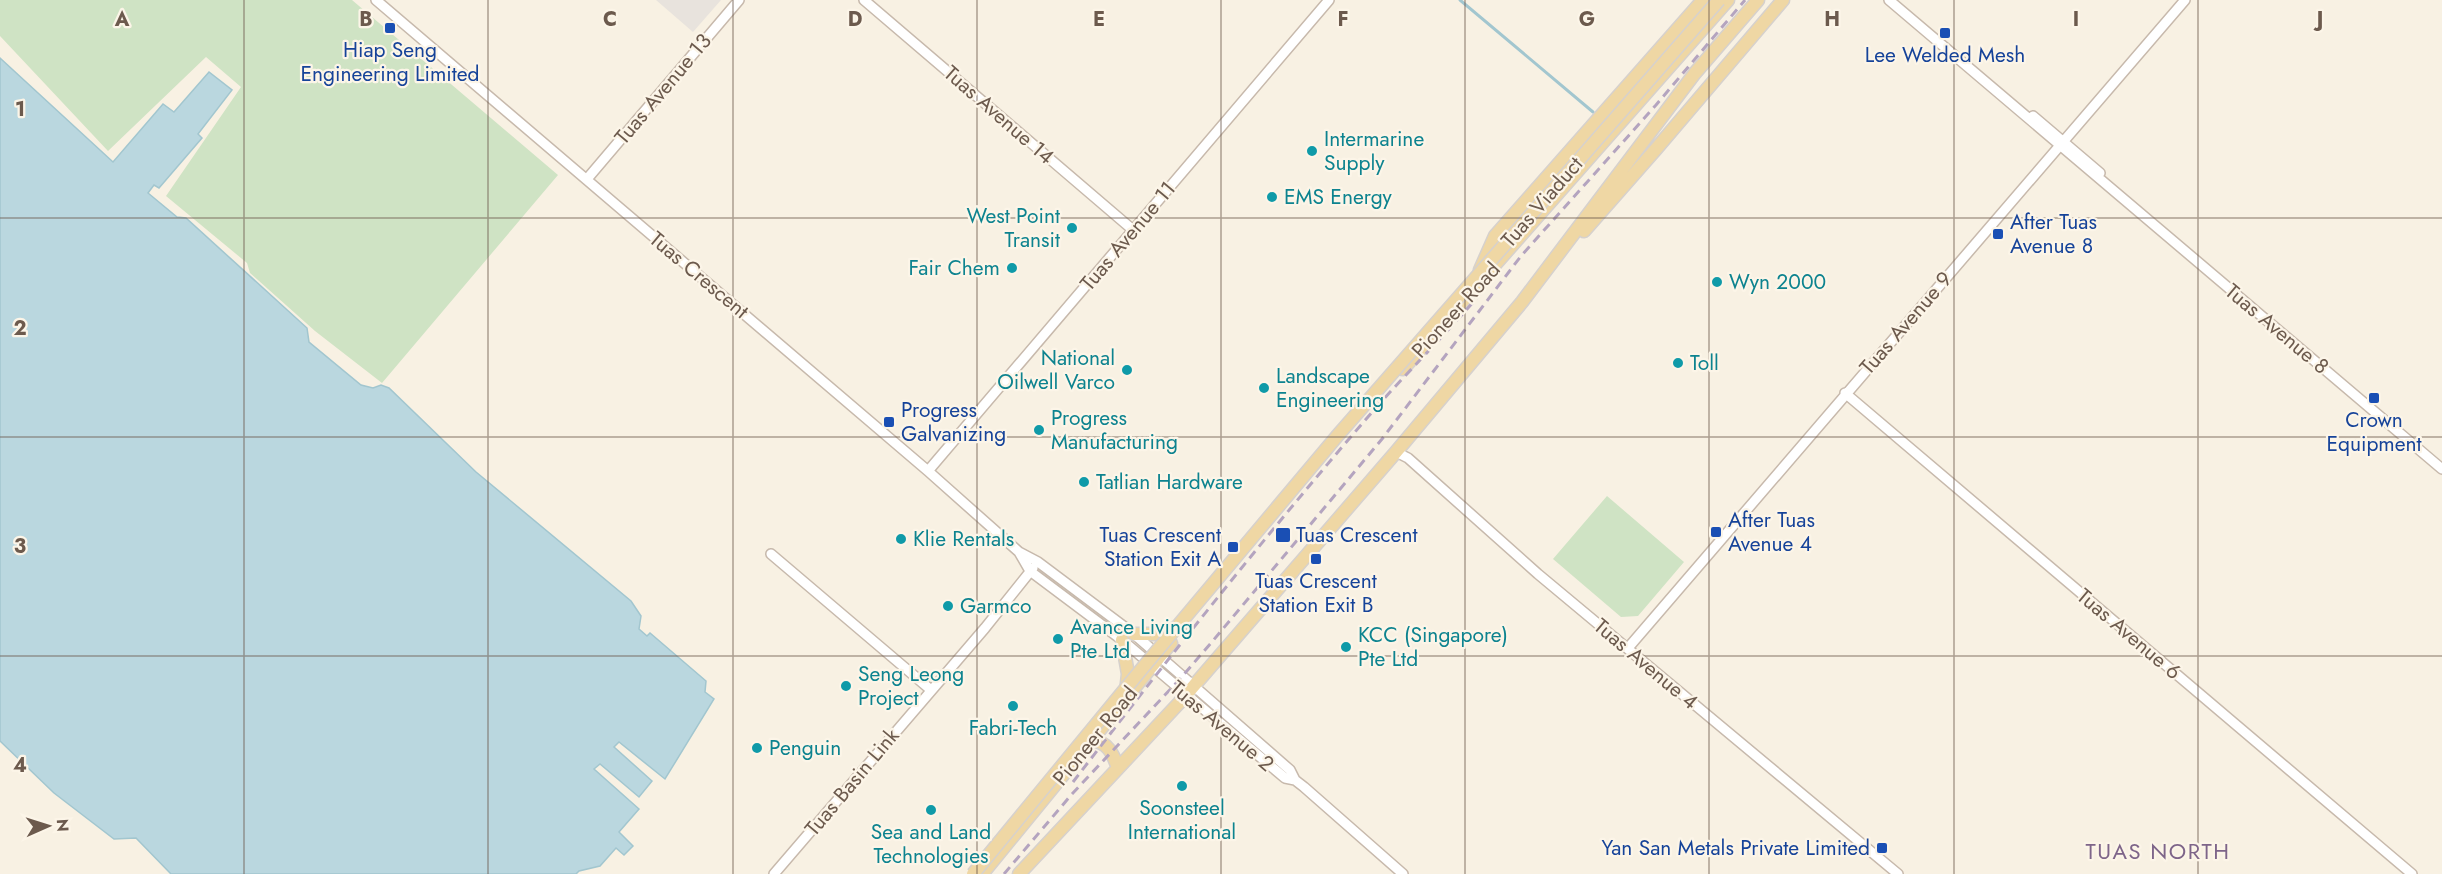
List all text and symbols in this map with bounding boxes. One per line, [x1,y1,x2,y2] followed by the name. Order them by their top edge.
[114,5,130,34] text: A
[359,5,373,34] text: B
[603,5,617,34] text: C
[848,5,862,34] text: D
[1093,5,1105,34] text: E
[1337,5,1349,34] text: F
[1579,5,1595,34] text: G
[1824,5,1840,34] text: H
[2073,5,2079,34] text: I
[2313,5,2323,34] text: J
[383,21,397,35] marker: Hiap Seng Engineering Limited
[1938,26,1952,40] marker: Lee Welded Mesh
[608,27,718,151] street label: Tuas Avenue 13
[300,35,480,89] place label: Hiap Seng Engineering Limited
[1865,40,2025,70] place label: Lee Welded Mesh
[937,59,1061,171] street label: Tuas Avenue 14
[15,95,25,124] text: 1
[1324,124,1424,178] place label: Intermarine Supply
[1305,144,1319,158] marker: Intermarine Supply
[1494,150,1590,254] street label: Tuas Viaduct
[1073,175,1183,297] street label: Tuas Avenue 11
[1284,182,1393,212] place label: EMS Energy
[1265,190,1279,204] marker: EMS Energy
[966,201,1060,255] place label: West Point Transit
[2010,207,2097,261] place label: After Tuas Avenue 8
[1065,221,1079,235] marker: West Point Transit
[643,224,755,326] street label: Tuas Crescent
[1991,227,2005,241] marker: After Tuas Avenue 8
[908,253,1000,283] place label: Fair Chem
[1405,255,1507,365] street label: Pioneer Road
[1005,261,1019,275] marker: Fair Chem
[1853,265,1959,381] street label: Tuas Avenue 9
[1729,267,1826,297] place label: Wyn 2000
[1710,275,1724,289] marker: Wyn 2000
[2219,277,2335,381] street label: Tuas Avenue 8
[13,314,27,343] text: 2
[997,343,1115,397] place label: National Oilwell Varco
[1690,348,1719,378] place label: Toll
[1671,356,1685,370] marker: Toll
[1276,361,1384,415] place label: Landscape Engineering
[1120,363,1134,377] marker: National Oilwell Varco
[1257,381,1271,395] marker: Landscape Engineering
[2367,391,2381,405] marker: Crown Equipment
[901,395,1006,449] place label: Progress Galvanizing
[1051,403,1178,457] place label: Progress Manufacturing
[2326,405,2422,459] place label: Crown Equipment
[882,415,896,429] marker: Progress Galvanizing
[1032,423,1046,437] marker: Progress Manufacturing
[1096,467,1243,497] place label: Tatlian Hardware
[1077,475,1091,489] marker: Tatlian Hardware
[1728,505,1815,559] place label: After Tuas Avenue 4
[1100,520,1221,574] place label: Tuas Crescent Station Exit A
[1296,520,1417,550] place label: Tuas Crescent
[913,524,1014,554] place label: Klie Rentals
[1709,525,1723,539] marker: After Tuas Avenue 4
[1274,526,1292,544] marker: Tuas Crescent
[14,532,26,561] text: 3
[894,532,908,546] marker: Klie Rentals
[1226,540,1240,554] marker: Tuas Crescent Station Exit A
[1309,552,1323,566] marker: Tuas Crescent Station Exit B
[1255,566,1377,620] place label: Tuas Crescent Station Exit B
[2070,581,2188,687] street label: Tuas Avenue 6
[960,591,1031,621] place label: Garmco
[941,599,955,613] marker: Garmco
[1587,611,1705,717] street label: Tuas Avenue 4
[1070,612,1193,666] place label: Avance Living Pte Ltd
[1358,620,1508,674] place label: KCC (Singapore) Pte Ltd
[1051,632,1065,646] marker: Avance Living Pte Ltd
[1339,640,1353,654] marker: KCC (Singapore) Pte Ltd
[858,659,964,713] place label: Seng Leong Project
[1163,673,1281,779] street label: Tuas Avenue 2
[839,679,853,693] marker: Seng Leong Project
[1046,680,1144,792] street label: Pioneer Road
[1006,699,1020,713] marker: Fabri-Tech
[969,713,1057,743] place label: Fabri-Tech
[798,721,906,842] street label: Tuas Basin Link
[769,733,841,763] place label: Penguin
[750,741,764,755] marker: Penguin
[13,751,27,780] text: 4
[1175,779,1189,793] marker: Soonsteel International
[1128,793,1236,847] place label: Soonsteel International
[18,796,78,856] north arrow
[924,803,938,817] marker: Sea and Land Technologies
[871,817,991,871] place label: Sea and Land Technologies
[51,818,74,832] text: N
[1602,833,1870,863] place label: Yan San Metals Private Limited
[2086,835,2230,867] district label: TUAS NORTH
[1875,841,1889,855] marker: Yan San Metals Private Limited

